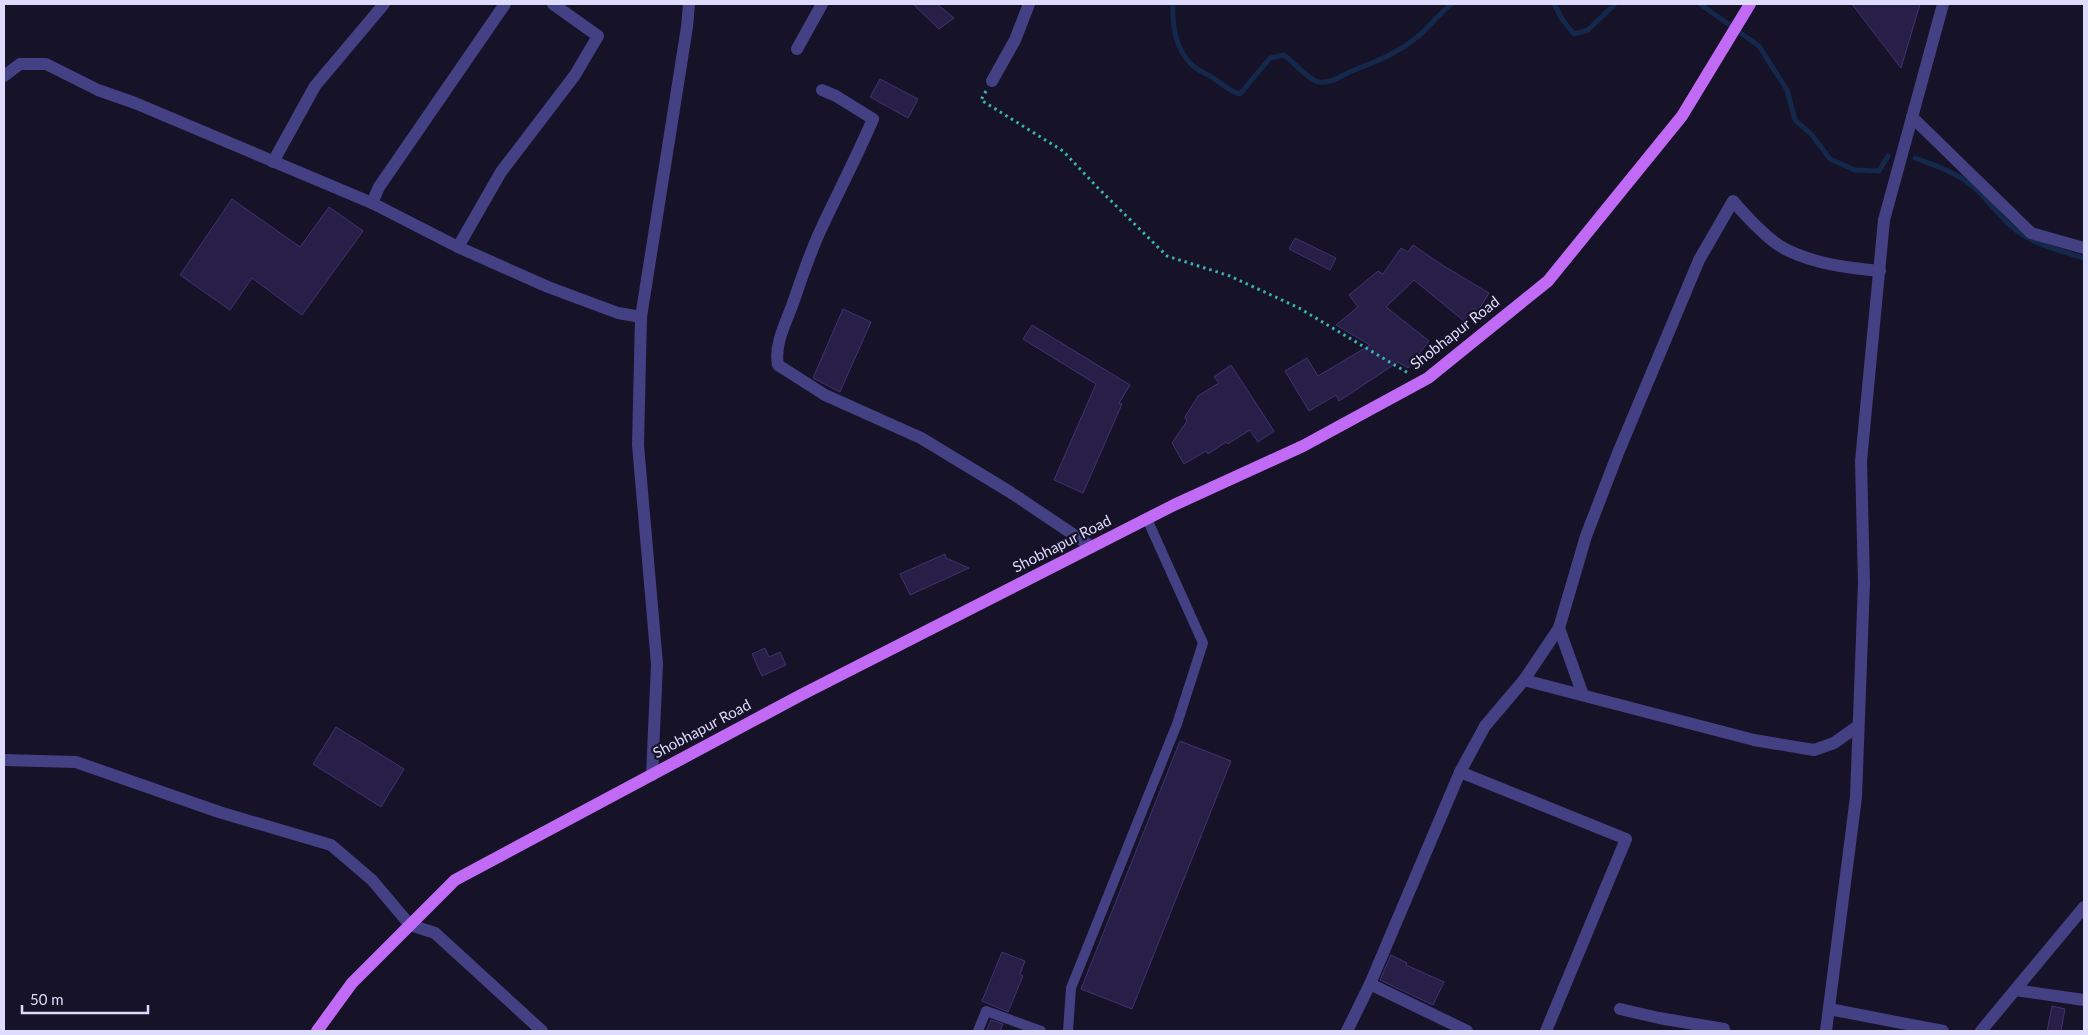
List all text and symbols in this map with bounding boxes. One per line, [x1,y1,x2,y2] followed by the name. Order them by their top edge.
[1406,292,1503,373] street label: Shobhapur Road
[1009,511,1114,576] street label: Shobhapur Road
[650,695,753,761] street label: Shobhapur Road
[22,982,149,1014] scale bar
[30,990,64,1008] text: 50 m

